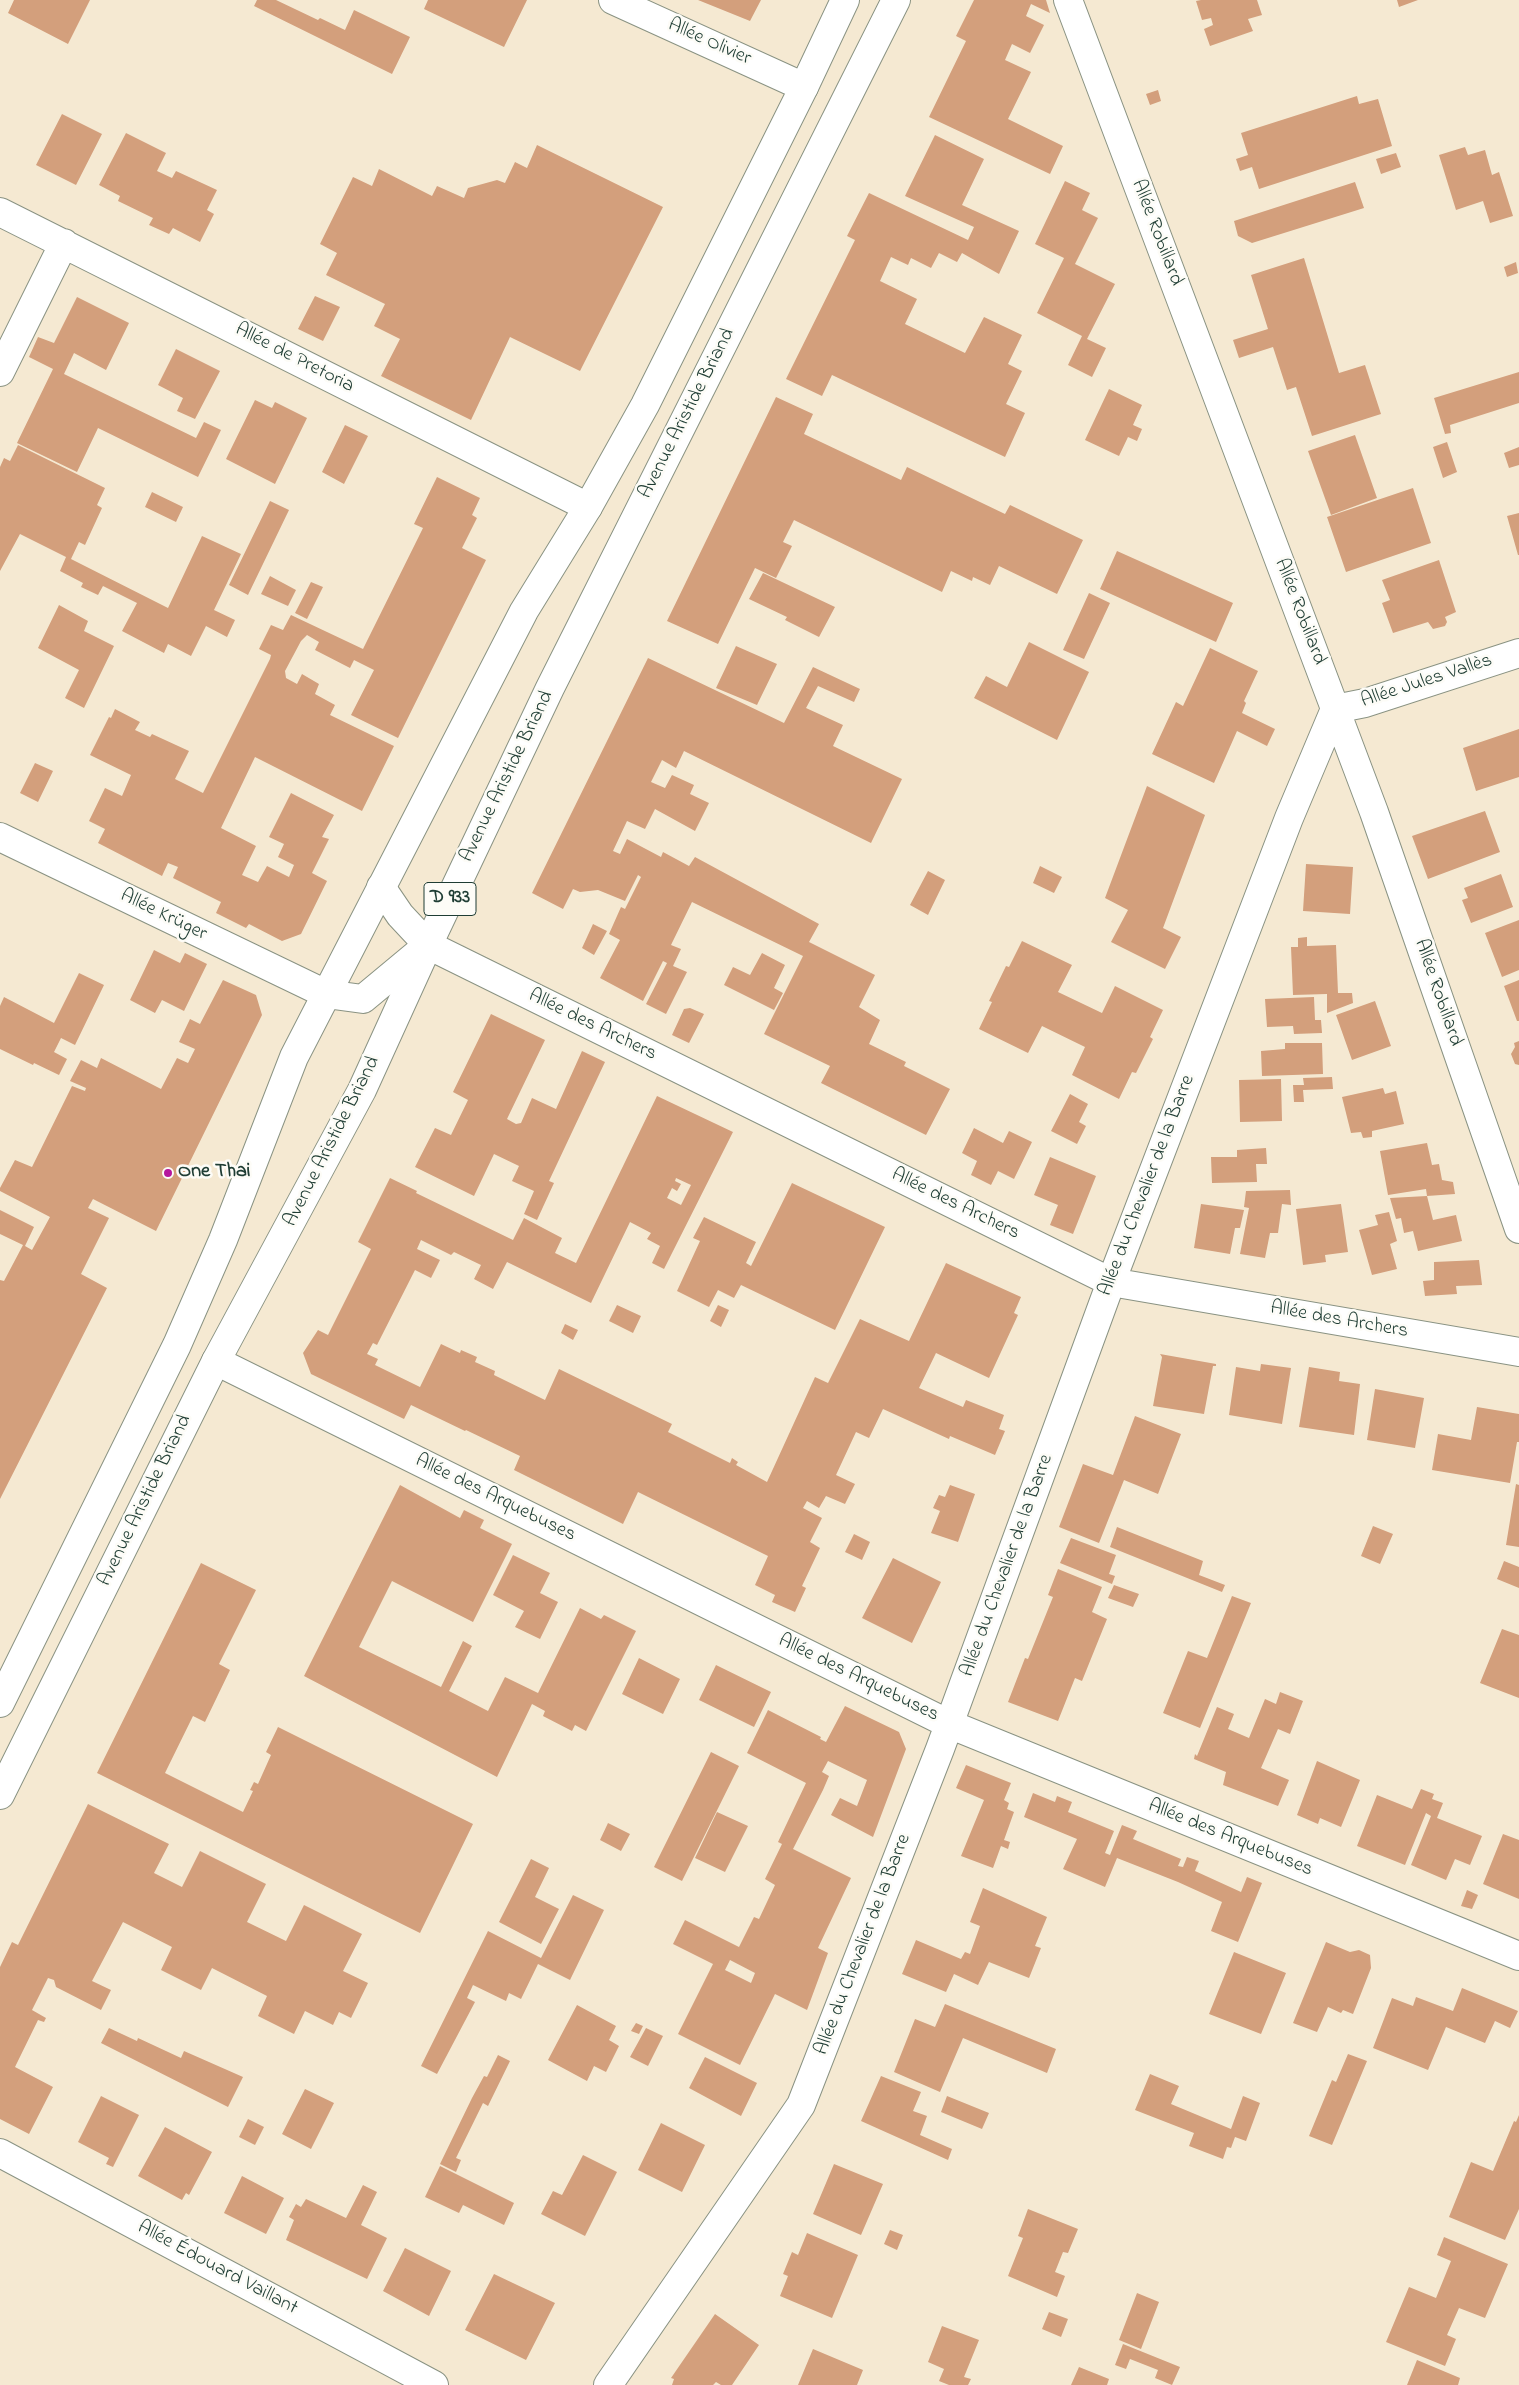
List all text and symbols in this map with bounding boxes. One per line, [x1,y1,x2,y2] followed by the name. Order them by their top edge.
[664,14,754,72] street label: Allée Olivier
[1125,176,1187,290] street label: Allée Robillard
[230,319,358,399] street label: Allée de Pretoria
[635,325,741,503] street label: Avenue Aristide Briand
[1268,555,1330,669] street label: Allée Robillard
[1358,649,1496,715] street label: Allée Jules Vallès
[456,687,560,867] street label: Avenue Aristide Briand
[424,882,476,916] road number: D 933
[116,885,210,947] street label: Allée Krüger
[1407,936,1467,1050] street label: Allée Robillard
[524,985,660,1067] street label: Allée des Archers
[280,1053,386,1231] street label: Avenue Aristide Briand
[1095,1072,1201,1300] street label: Allée du Chevalier de la Barre
[178,1161,250,1185] place label: One Thai
[887,1164,1023,1246] street label: Allée des Archers
[162,1167,174,1179] marker: One Thai
[1268,1297,1410,1345] street label: Allée des Archers
[94,1411,198,1591] street label: Avenue Aristide Briand
[411,1450,579,1548] street label: Allée des Arquebuses
[957,1452,1059,1680] street label: Allée du Chevalier de la Barre
[774,1630,942,1728] street label: Allée des Arquebuses
[1144,1795,1316,1883] street label: Allée des Arquebuses
[811,1831,917,2059] street label: Allée du Chevalier de la Barre
[133,2217,301,2321] street label: Allée Édouard Vaillant

